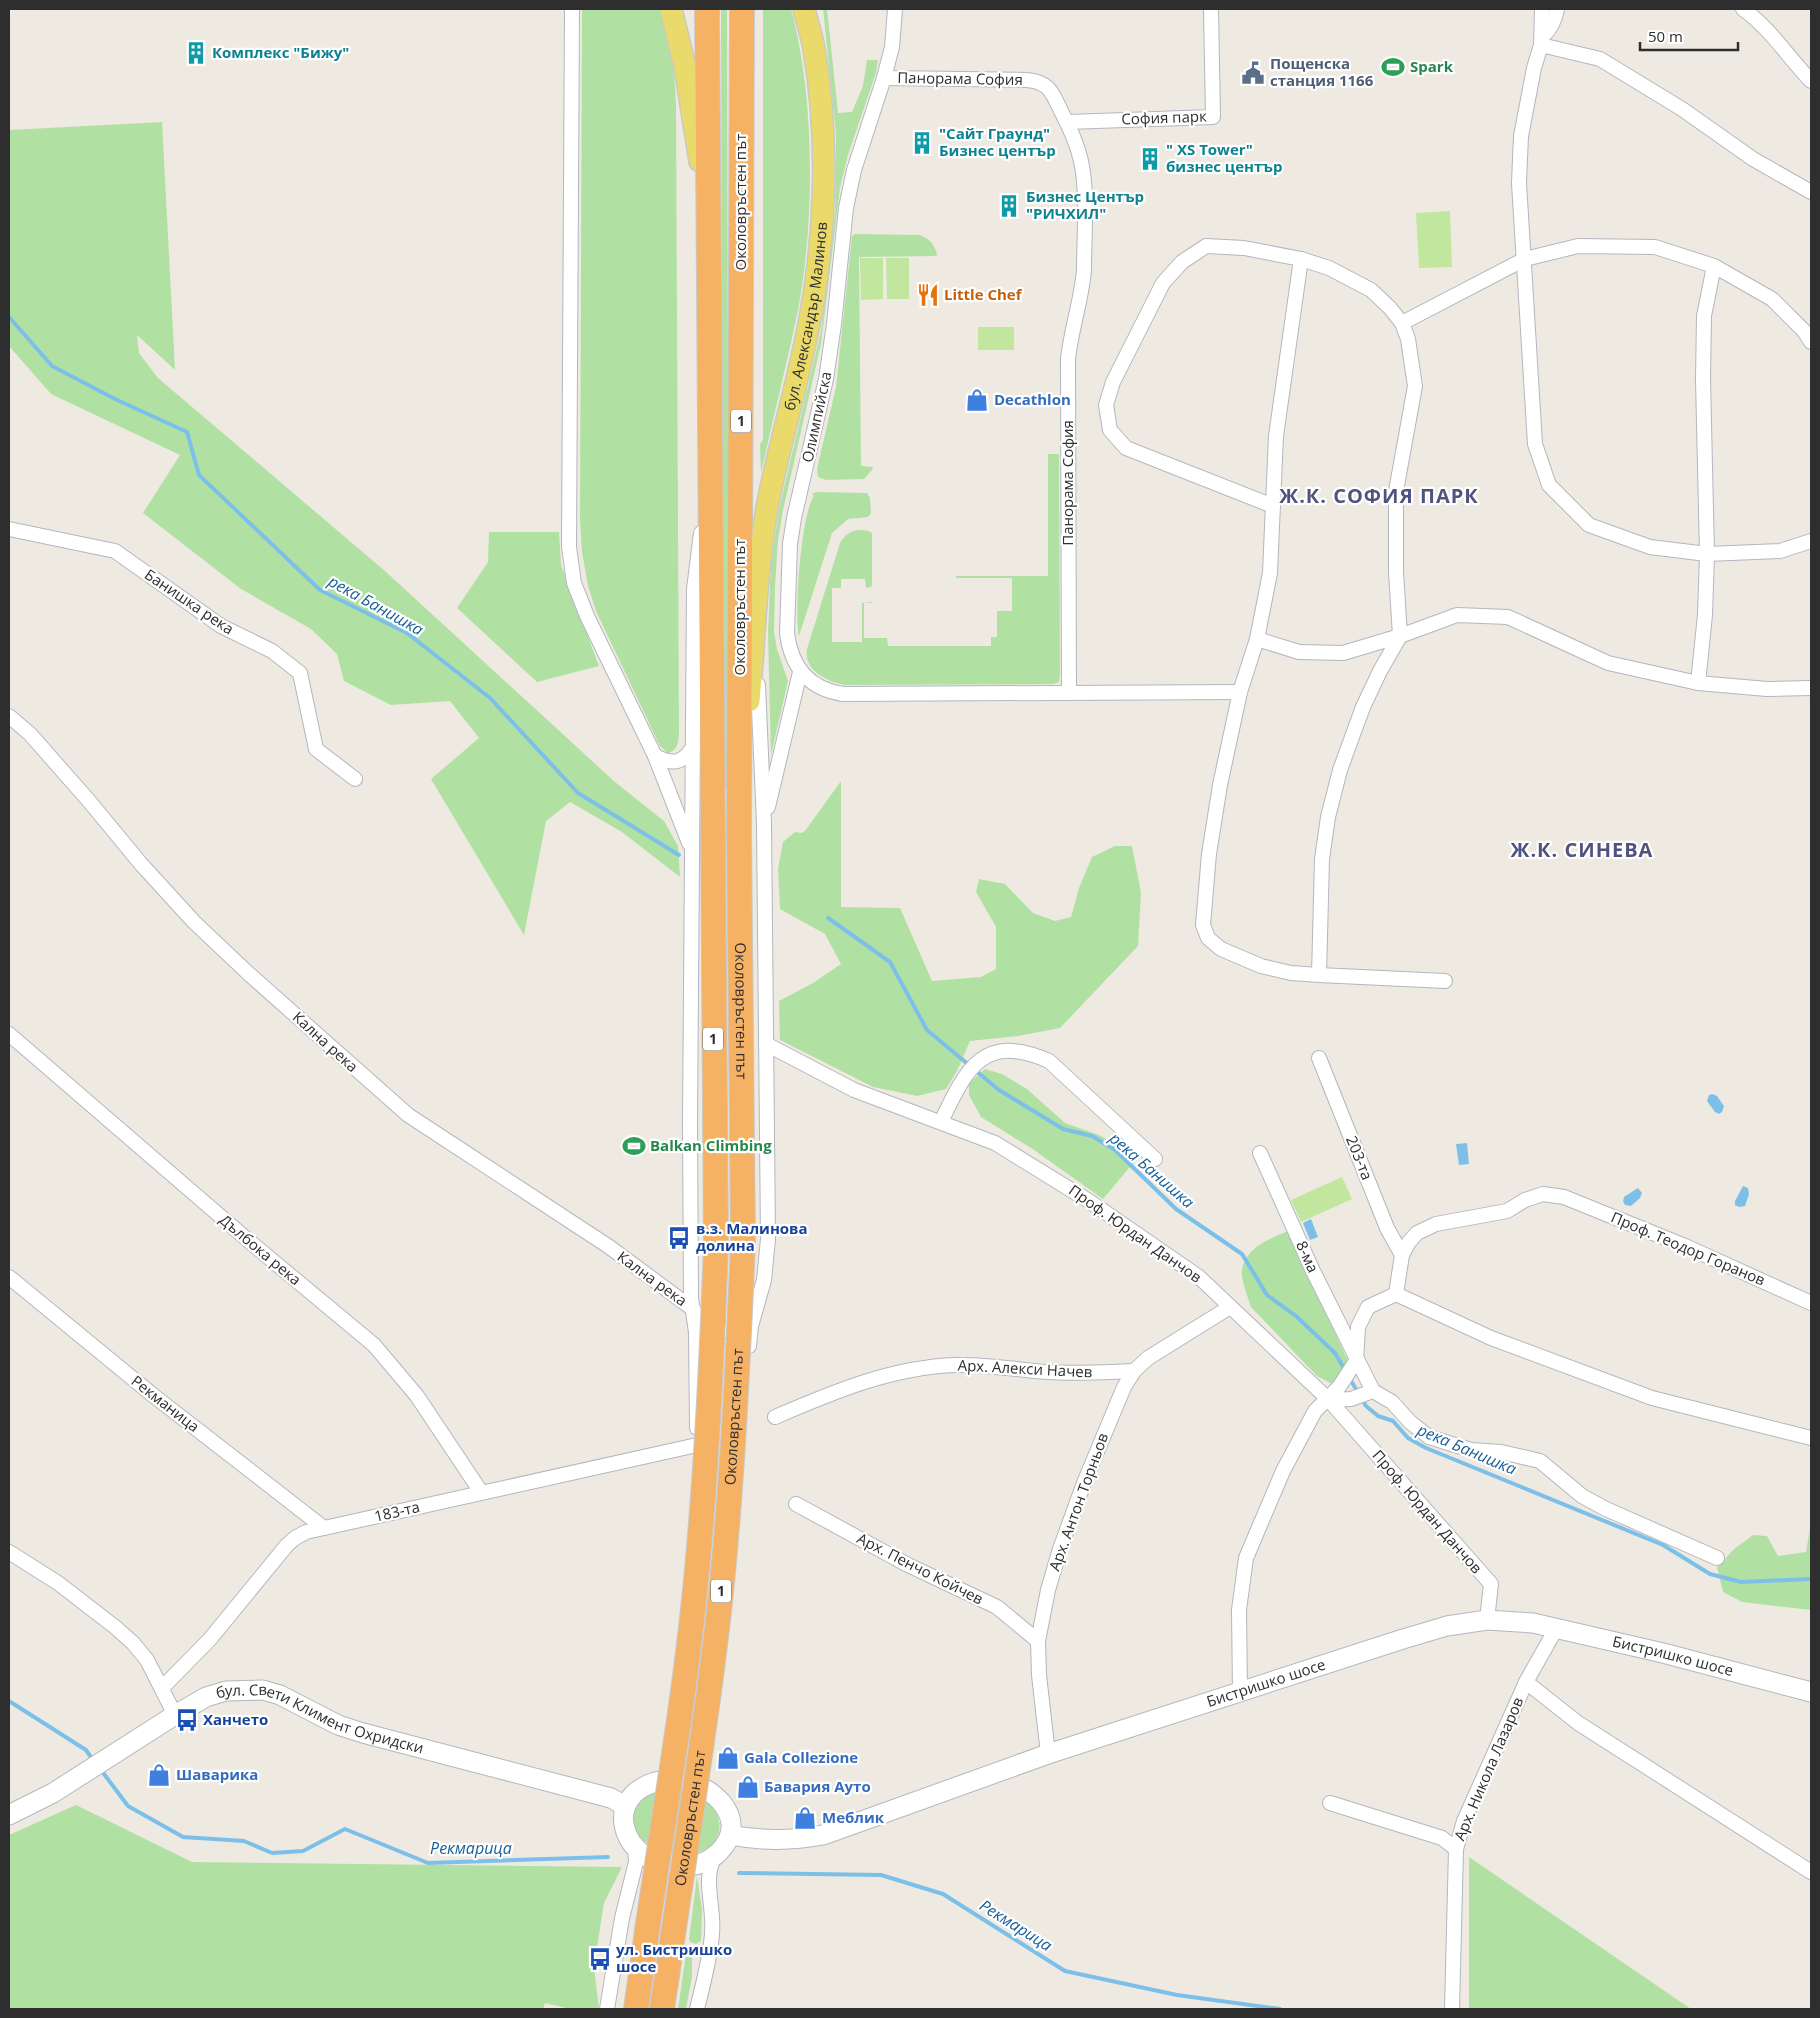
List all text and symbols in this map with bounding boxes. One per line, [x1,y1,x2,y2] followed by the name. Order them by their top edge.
[1640,20,1738,52] scale bar
[1648,26,1683,46] text: 50 m
[183,40,209,66] building icon: Комплекс "Бижу"
[212,42,349,62] place label: Комплекс "Бижу"
[1270,53,1374,90] place label: Пощенска станция 1166
[1380,54,1406,80] sports icon: Spark
[1410,56,1454,76] place label: Spark
[1240,60,1266,86] public building icon: Пощенска станция 1166
[897,67,1023,89] street label: Панорама София
[1121,106,1207,128] street label: София парк
[939,123,1056,160] place label: "Сайт Граунд" Бизнес център
[909,130,935,156] building icon: "Сайт Граунд" Бизнес център
[730,134,750,270] street label: Околовръстен път
[1166,139,1282,176] place label: " XS Tower" бизнес център
[1137,146,1163,172] building icon: " XS Tower" бизнес център
[1026,186,1144,223] place label: Бизнес Център "РИЧХИЛ"
[996,193,1022,219] building icon: Бизнес Център "РИЧХИЛ"
[779,221,831,412] street label: бул. Александър Малинов
[915,282,941,308] restaurant icon: Little Chef
[944,284,1023,304] place label: Little Chef
[797,370,835,464] street label: Олимпийска
[964,387,990,413] shop icon: Decathlon
[994,389,1071,409] place label: Decathlon
[731,410,751,432] road number: 1
[1057,420,1077,546] street label: Панорама София
[1279,482,1479,509] district label: Ж.К. СОФИЯ ПАРК
[729,539,749,675] street label: Околовръстен път
[141,564,238,638] street label: Банишка река
[324,569,428,640] water label: река Банишка
[1511,836,1653,863] district label: Ж.К. СИНЕВА
[731,942,752,1080] street label: Околовръстен път
[289,1007,363,1076] street label: Кална река
[703,1028,723,1050] road number: 1
[1104,1126,1199,1213] water label: река Банишка
[621,1133,647,1159] sports icon: Balkan Climbing
[1342,1133,1378,1183] street label: 203-та
[650,1135,772,1155] place label: Balkan Climbing
[1065,1180,1206,1287] street label: Проф. Юрдан Данчов
[1608,1207,1769,1290] street label: Проф. Теодор Горанов
[216,1209,306,1289] street label: Дълбока река
[696,1218,808,1255] place label: в.з. Малинова долина
[666,1225,692,1251] bus stop icon: в.з. Малинова долина
[1292,1238,1324,1276] street label: 8-ма
[614,1246,691,1310] street label: Кална река
[719,1348,747,1486] street label: Околовръстен път
[957,1354,1093,1382] street label: Арх. Алекси Начев
[127,1370,204,1436] street label: Рекманица
[1413,1418,1520,1480] water label: река Банишка
[1044,1430,1112,1573] street label: Арх. Антон Торньов
[1368,1445,1487,1577] street label: Проф. Юрдан Данчов
[372,1496,421,1526] street label: 183-та
[854,1528,987,1609] street label: Арх. Пенчо Койчев
[711,1580,731,1602] road number: 1
[1611,1631,1736,1680] street label: Бистришко шосе
[1204,1654,1328,1711] street label: Бистришко шосе
[213,1679,426,1757] street label: бул. Свети Климент Охридски
[1449,1694,1527,1843] street label: Арх. Никола Лазаров
[174,1707,200,1733] bus stop icon: Ханчето
[203,1709,268,1729] place label: Ханчето
[715,1745,741,1771] shop icon: Gala Collezione
[744,1747,858,1767] place label: Gala Collezione
[669,1749,710,1887] street label: Околовръстен път
[146,1762,172,1788] shop icon: Шаварика
[176,1764,258,1784] place label: Шаварика
[735,1774,761,1800] shop icon: Бавария Ауто
[764,1776,871,1796] place label: Бавария Ауто
[792,1805,818,1831] shop icon: Меблик
[822,1807,885,1827] place label: Меблик
[430,1837,512,1859] water label: Рекмарица
[975,1894,1057,1956] water label: Рекмарица
[616,1939,732,1976] place label: ул. Бистришко шосе
[587,1946,613,1972] bus stop icon: ул. Бистришко шосе

